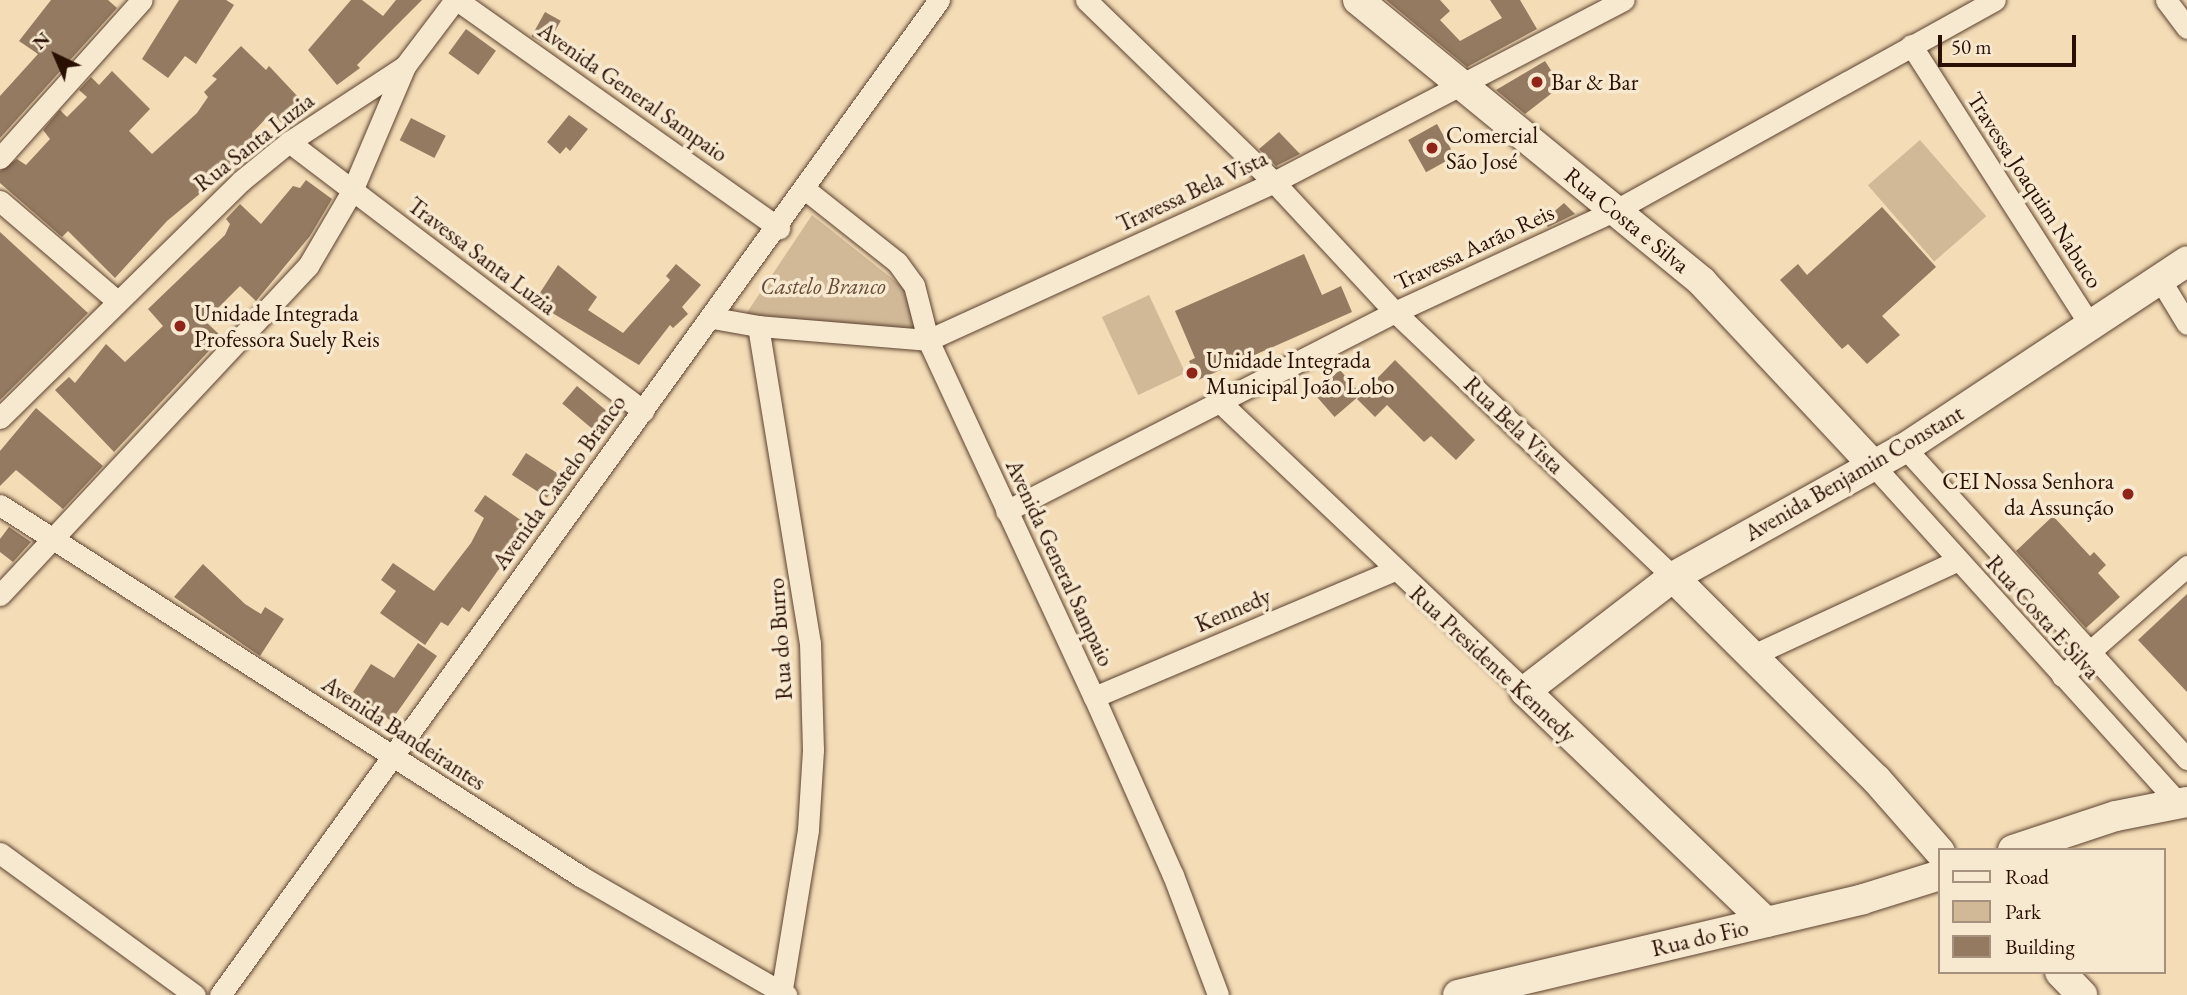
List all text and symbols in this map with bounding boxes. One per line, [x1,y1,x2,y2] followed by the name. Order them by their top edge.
[533,16,733,168] street label: Avenida General Sampaio
[21,21,91,91] north arrow
[1942,21,2080,65] scale bar
[27,26,55,55] text: N
[1951,33,1992,60] text: 50 m
[1551,68,1638,96] place label: Bar & Bar
[1529,74,1545,90] marker: Bar & Bar
[189,87,319,197] street label: Rua Santa Luzia
[1961,87,2109,293] street label: Travessa Joaquim Nabuco
[1446,121,1538,175] place label: Comercial São José
[1424,140,1440,156] marker: Comercial São José
[1112,144,1272,238] street label: Travessa Bela Vista
[1559,161,1695,279] street label: Rua Costa e Silva
[402,191,562,321] street label: Travessa Santa Luzia
[1390,198,1558,296] street label: Travessa Aarão Reis
[760,272,886,300] park label: Castelo Branco
[194,299,380,353] place label: Unidade Integrada Professora Suely Reis
[172,318,188,334] marker: Unidade Integrada Professora Suely Reis
[1206,346,1394,400] place label: Unidade Integrada Municipal João Lobo
[1184,365,1200,381] marker: Unidade Integrada Municipal João Lobo
[1458,370,1570,480] street label: Rua Bela Vista
[486,389,632,575] street label: Avenida Castelo Branco
[1740,399,1968,547] street label: Avenida Benjamin Constant
[1000,455,1120,671] street label: Avenida General Sampaio
[1942,467,2114,521] place label: CEI Nossa Senhora da Assunção
[2120,486,2136,502] marker: CEI Nossa Senhora da Assunção
[1980,550,2106,684] street label: Rua Costa E Silva
[762,577,798,701] street label: Rua do Burro
[1404,580,1582,748] street label: Rua Presidente Kennedy
[1191,582,1275,638] street label: Kennedy
[317,670,491,796] street label: Avenida Bandeirantes
[1938,848,2166,974] legend
[2005,863,2049,890] text: Road
[2005,898,2041,925] text: Park
[1649,913,1751,963] street label: Rua do Fio
[2005,933,2075,960] text: Building

